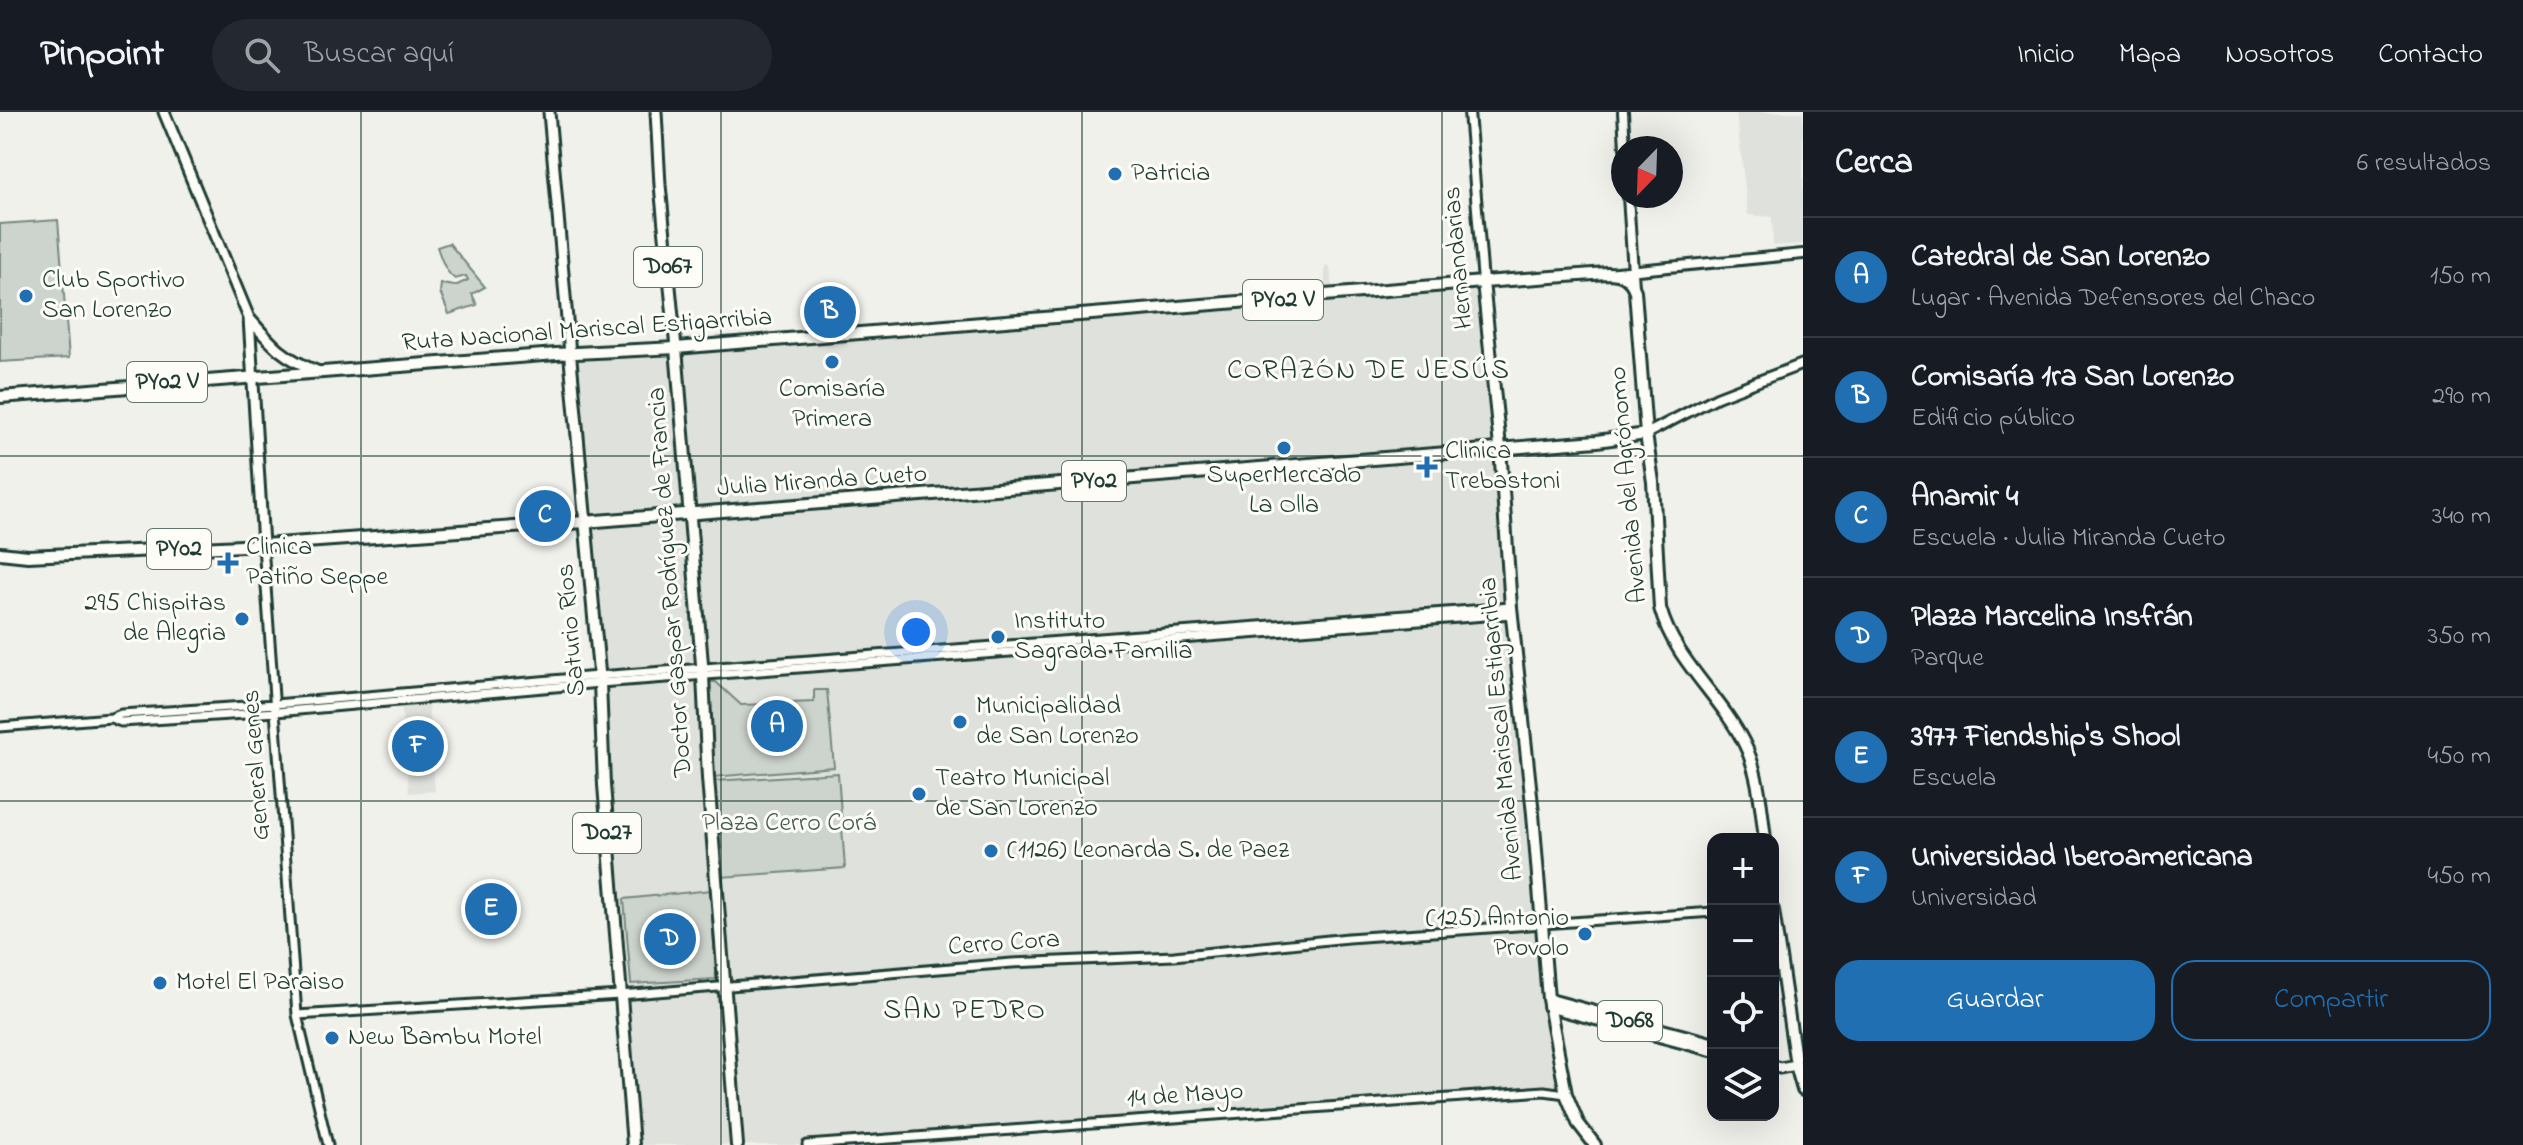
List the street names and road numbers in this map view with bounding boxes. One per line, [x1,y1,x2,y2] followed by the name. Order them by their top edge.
[1434,185,1484,331] street label: Hernandarias
[634,247,702,287] road number: D067
[1243,280,1323,320] road number: PY02 V
[401,299,773,363] street label: Ruta Nacional Mariscal Estigarribia
[127,362,207,402] road number: PY02 V
[1600,365,1658,605] street label: Avenida del Agrónomo
[638,386,704,779] street label: Doctor Gaspar Rodríguez de Francia
[716,456,928,508] street label: Julia Miranda Cueto
[1062,461,1126,501] road number: PY02
[147,529,211,569] road number: PY02
[547,562,597,698] street label: Saturio Ríos
[1470,576,1534,882] street label: Avenida Mariscal Estigarribia
[233,688,281,842] street label: General Genes
[573,813,641,853] road number: D027
[947,921,1061,967] street label: Cerro Cora
[1598,1001,1662,1041] road number: D068
[1125,1073,1245,1119] street label: 14 de Mayo

